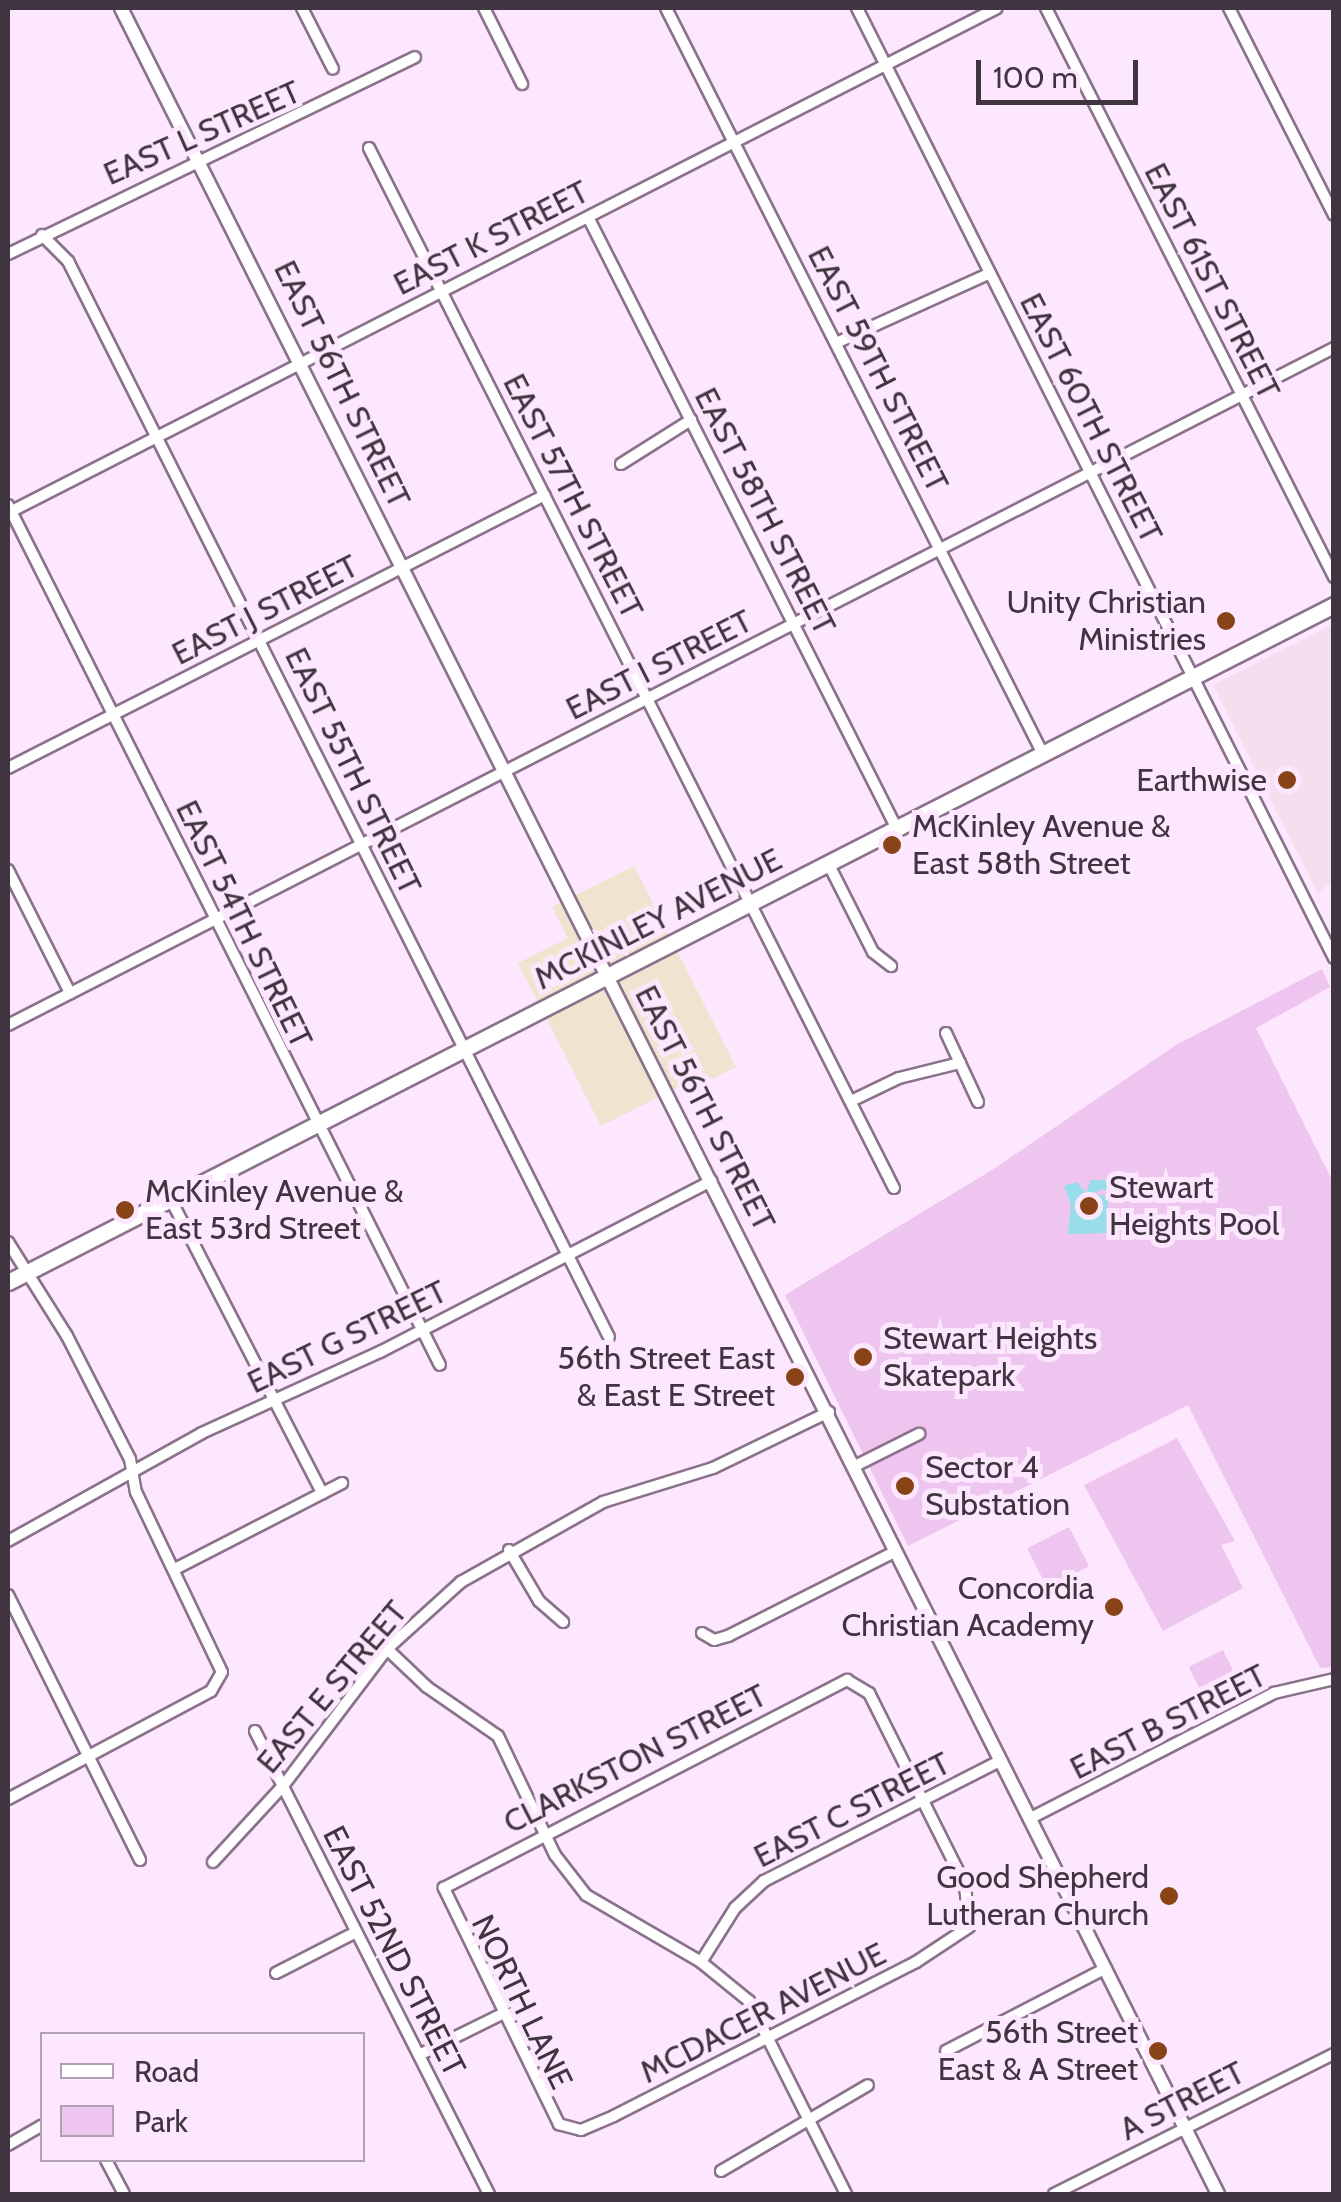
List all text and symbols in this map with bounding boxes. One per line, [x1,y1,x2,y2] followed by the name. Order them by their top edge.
[981,40,1144,102] scale bar
[993,59,1078,96] text: 100 m
[98,73,306,193] street label: EAST L STREET
[1136,157,1288,405] street label: EAST 61ST STREET
[387,172,595,304] street label: EAST K STREET
[800,240,956,498] street label: EAST 59TH STREET
[266,254,418,514] street label: EAST 56TH STREET
[1012,287,1170,549] street label: EAST 60TH STREET
[495,368,651,624] street label: EAST 57TH STREET
[686,381,844,641] street label: EAST 58TH STREET
[166,547,364,673] street label: EAST J STREET
[1007,584,1206,659] place label: Unity Christian Ministries
[560,602,758,728] street label: EAST I STREET
[1215,610,1237,632] marker: Unity Christian Ministries
[277,642,429,900] street label: EAST 55TH STREET
[1136,761,1267,799] place label: Earthwise
[1276,769,1298,791] marker: Earthwise
[168,794,320,1054] street label: EAST 54TH STREET
[912,808,1171,883] place label: McKinley Avenue & East 58th Street
[881,834,903,856] marker: McKinley Avenue & East 58th Street
[528,840,788,998] street label: MCKINLEY AVENUE
[627,979,783,1237] street label: EAST 56TH STREET
[1109,1169,1279,1244] place label: Stewart Heights Pool
[145,1173,404,1248] place label: McKinley Avenue & East 53rd Street
[1078,1195,1100,1217] marker: Stewart Heights Pool
[114,1199,136,1221] marker: McKinley Avenue & East 53rd Street
[241,1272,453,1402] street label: EAST G STREET
[883,1320,1097,1395] place label: Stewart Heights Skatepark
[558,1340,775,1415] place label: 56th Street East & East E Street
[852,1346,874,1368] marker: Stewart Heights Skatepark
[784,1366,806,1388] marker: 56th Street East & East E Street
[925,1449,1070,1524] place label: Sector 4 Substation
[894,1475,916,1497] marker: Sector 4 Substation
[842,1570,1094,1645] place label: Concordia Christian Academy
[249,1593,415,1781] street label: EAST E STREET
[1103,1596,1125,1618] marker: Concordia Christian Academy
[1064,1656,1272,1788] street label: EAST B STREET
[497,1676,773,1842] street label: CLARKSTON STREET
[748,1744,956,1876] street label: EAST C STREET
[314,1820,474,2082] street label: EAST 52ND STREET
[926,1859,1149,1934] place label: Good Shepherd Lutheran Church
[1158,1885,1180,1907] marker: Good Shepherd Lutheran Church
[463,1909,581,2095] street label: NORTH LANE
[634,1934,892,2092] street label: MCDACER AVENUE
[938,2014,1138,2089] place label: 56th Street East & A Street
[40,2032,365,2162] legend
[1147,2040,1169,2062] marker: 56th Street East & A Street
[134,2053,199,2090] text: Road
[1113,2053,1251,2149] street label: A STREET
[134,2103,188,2140] text: Park

